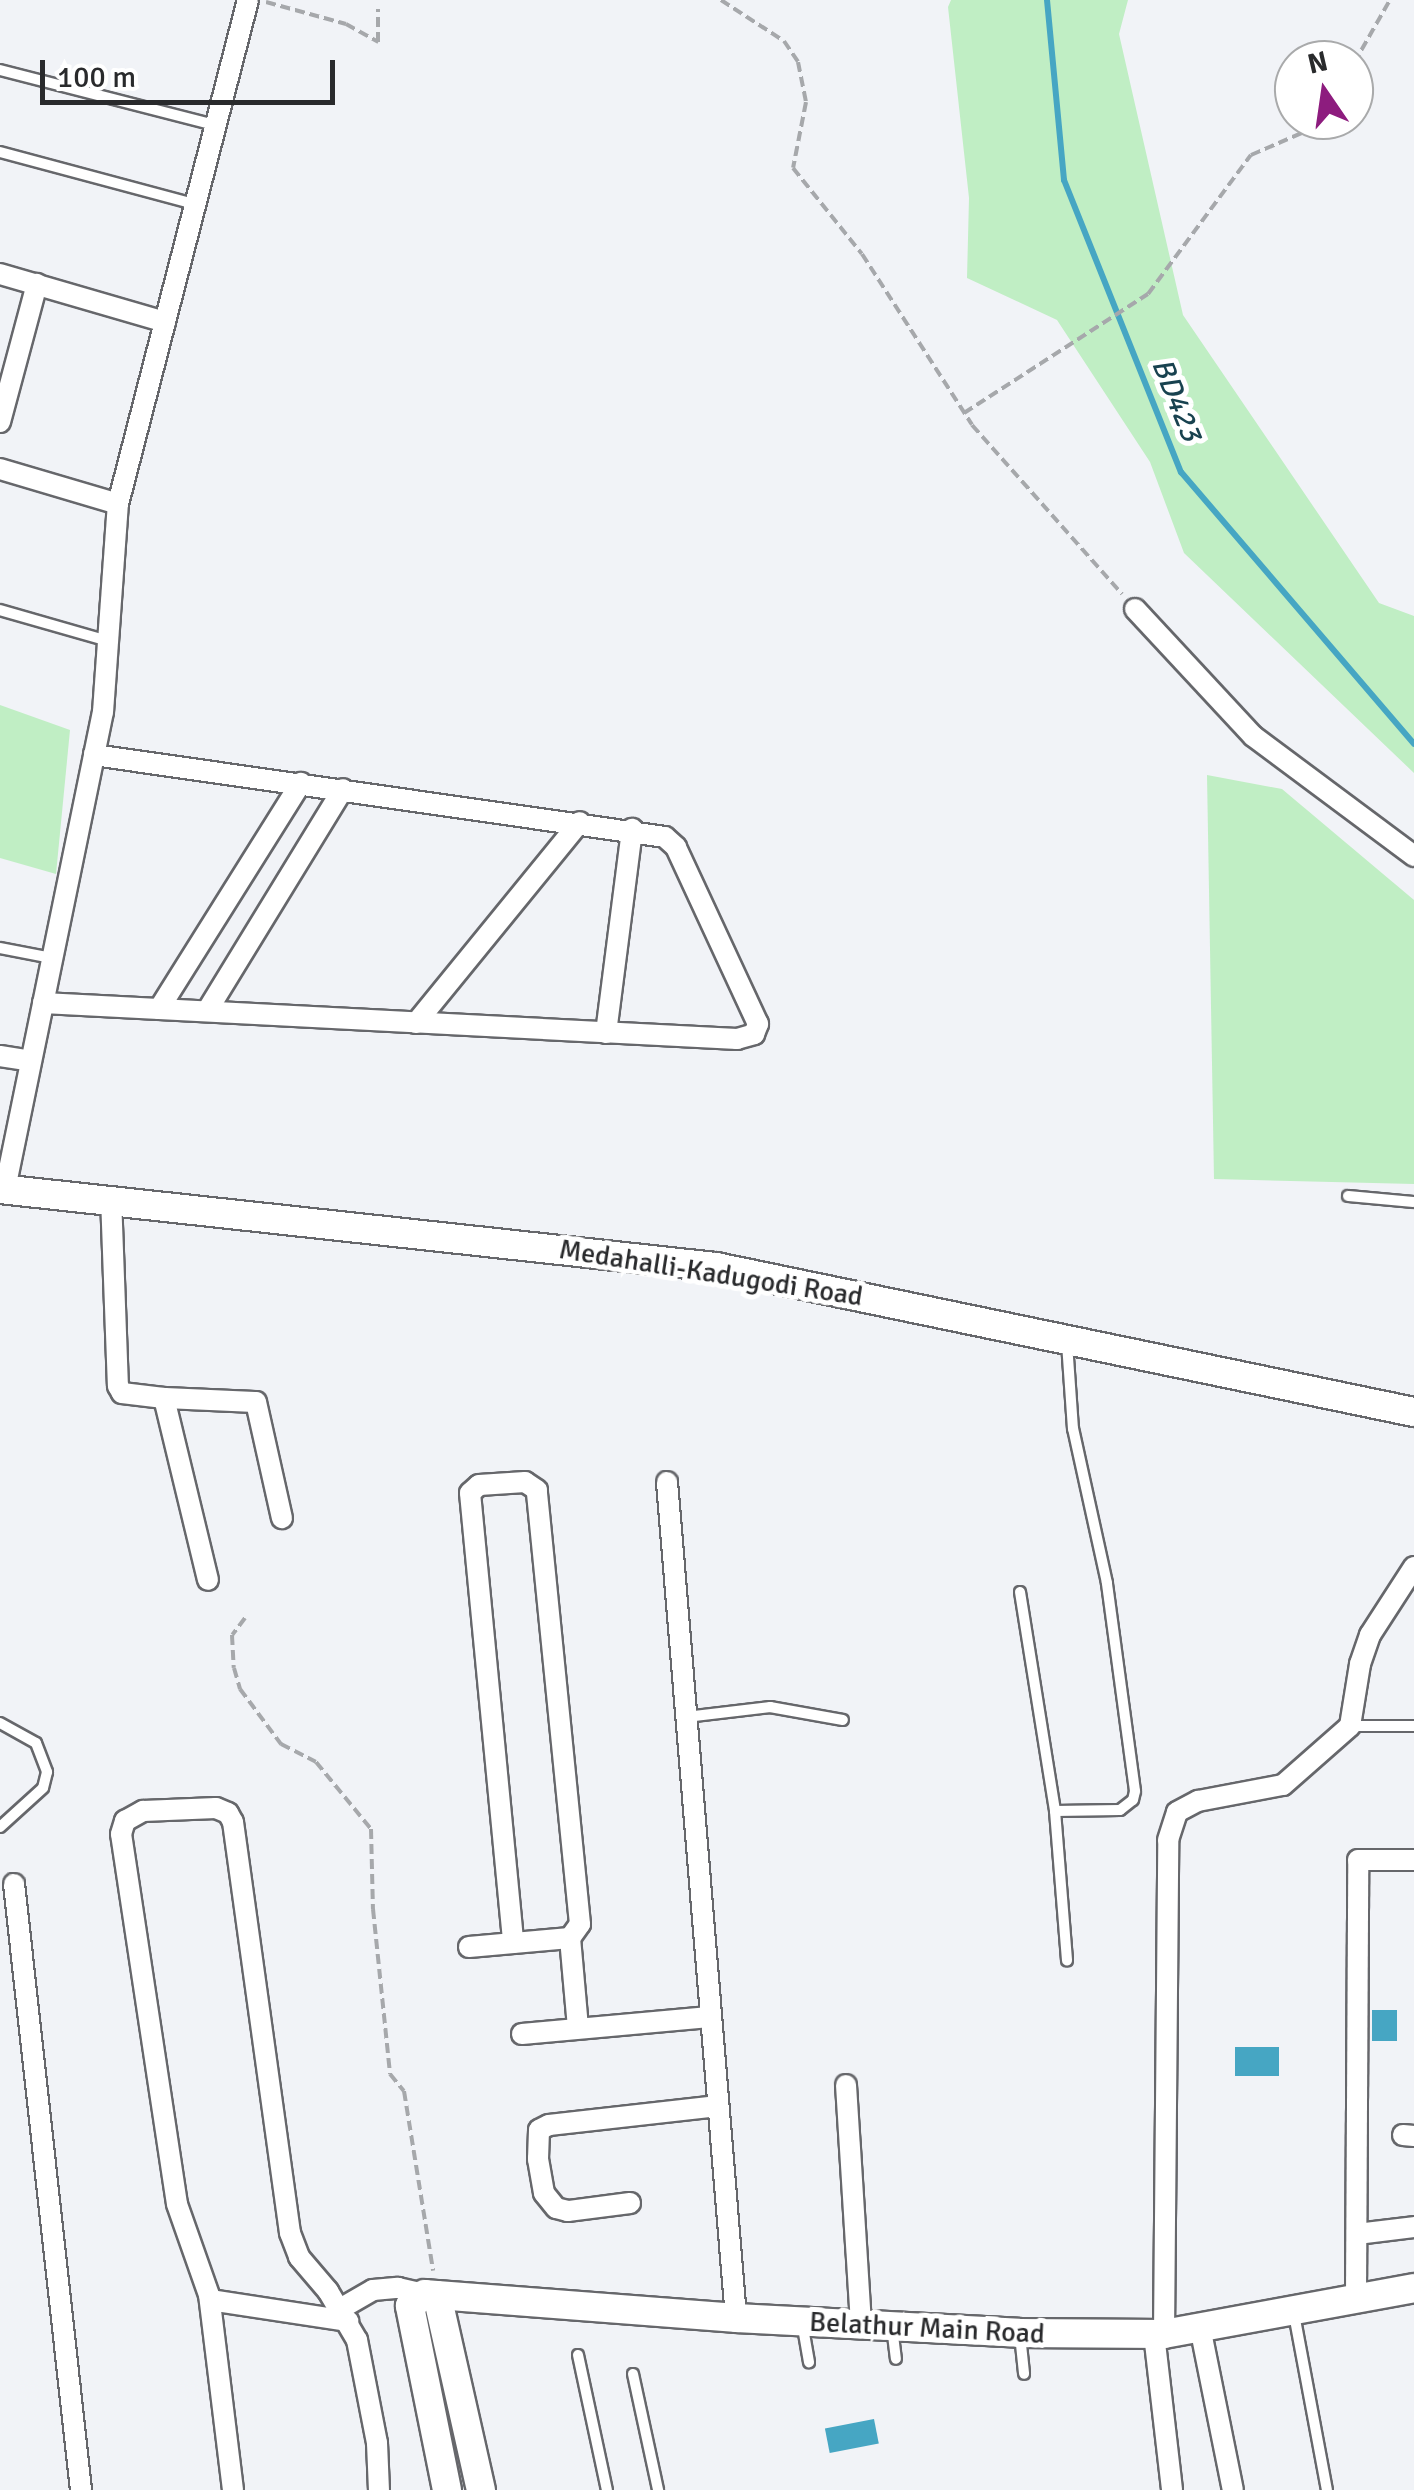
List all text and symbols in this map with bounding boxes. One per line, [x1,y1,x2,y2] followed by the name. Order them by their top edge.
[45,40,340,102] scale bar
[1274,40,1374,140] north arrow
[1304,44,1331,81] text: N
[57,59,136,96] text: 100 m
[1143,353,1209,447] water label: BD423
[557,1232,865,1314] street label: Medahalli-Kadugodi Road
[808,2305,1046,2351] street label: Belathur Main Road

